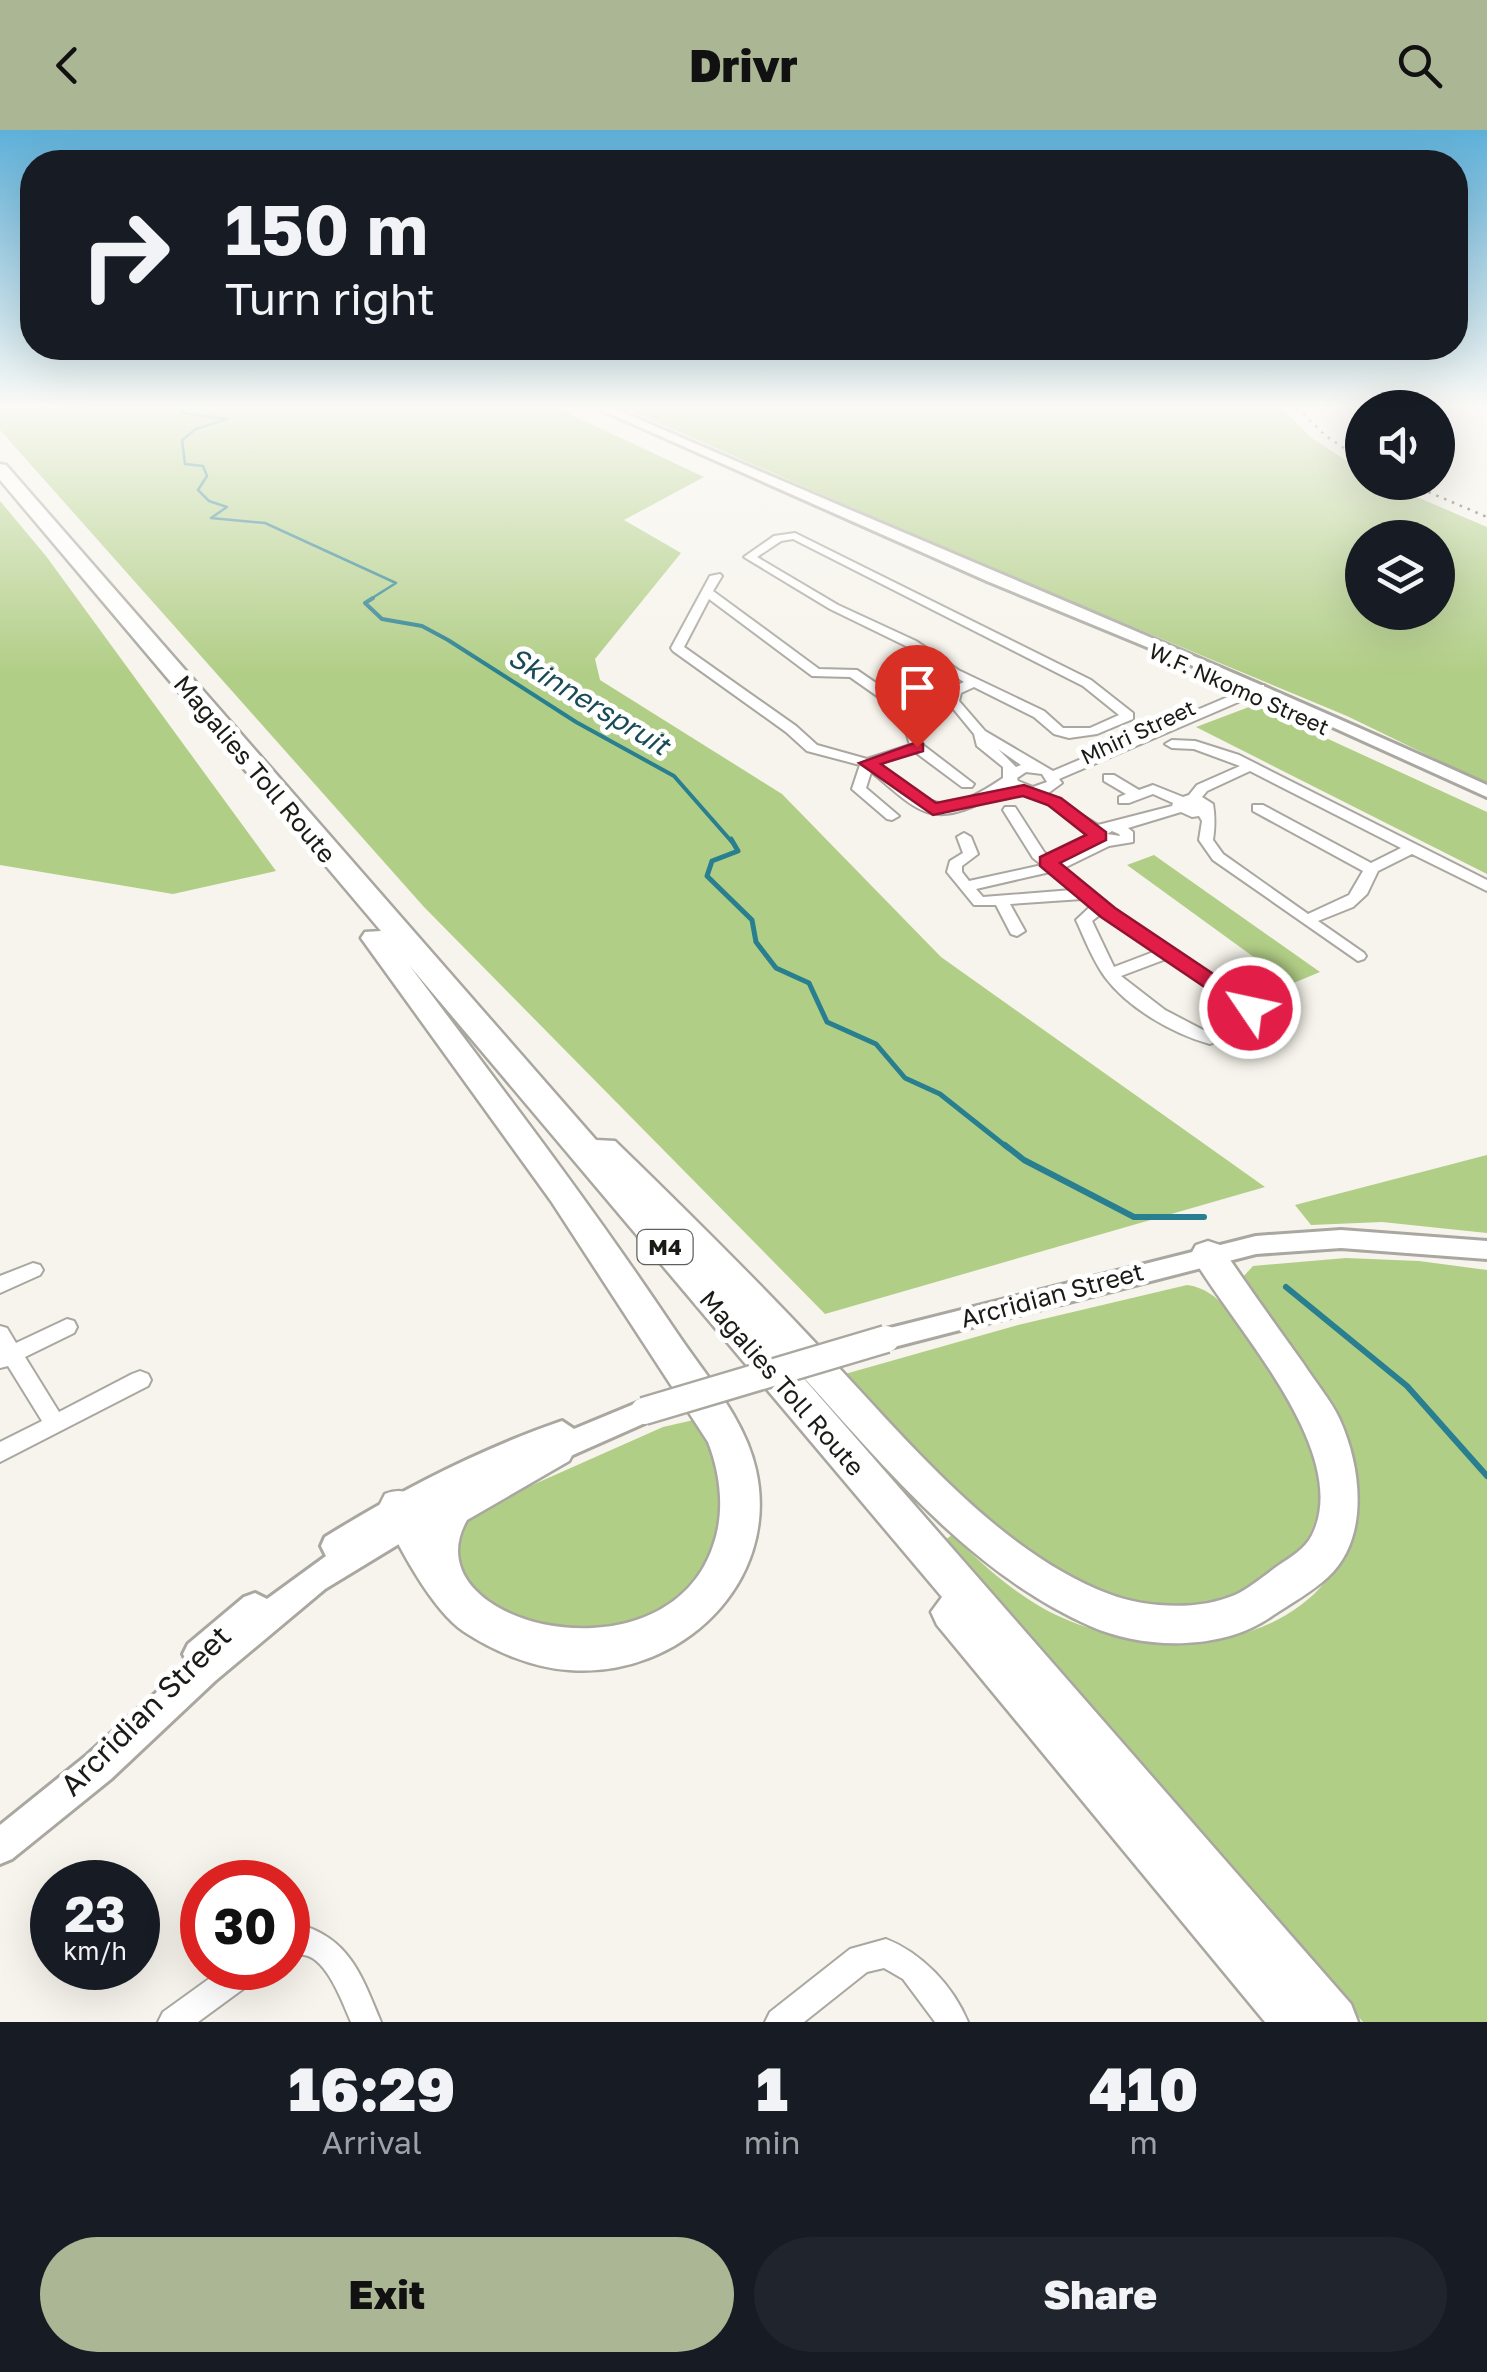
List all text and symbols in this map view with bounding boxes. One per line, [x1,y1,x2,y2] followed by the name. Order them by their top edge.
[40,38,95,93] icon: back
[689,38,798,92] text: Drivr
[1392,38,1447,93] icon: search
[225,186,428,270] text: 150 m
[60,190,190,320] icon: right
[225,271,435,325] text: Turn right
[1345,390,1455,630] map controls
[1345,390,1455,500] button: sound
[1345,520,1455,630] button: layers
[1145,637,1333,740] street label: W.F. Nkomo Street
[503,640,678,763] water label: Skinnerspruit
[875,645,960,748] pin
[890,660,945,715] icon: arrive
[168,668,343,869] street label: Magalies Toll Route
[1076,693,1199,770] street label: Mhiri Street
[1198,956,1302,1060] position arrow
[638,1230,692,1264] road number: M4
[957,1255,1147,1334] street label: Arcridian Street
[693,1284,871,1482] street label: Magalies Toll Route
[53,1618,238,1803] street label: Arcridian Street
[180,1860,310,1990] speed limit sign: 30
[64,1883,125,1943] text: 23
[63,1935,127,1966] text: km/h
[289,2052,455,2124] text: 16:29
[756,2052,788,2124] text: 1
[1089,2052,1198,2124] text: 410
[322,2123,422,2161] text: Arrival
[744,2123,800,2161] text: min
[1130,2123,1158,2161] text: m
[40,2237,734,2352] button: Exit
[754,2237,1447,2352] button: Share

